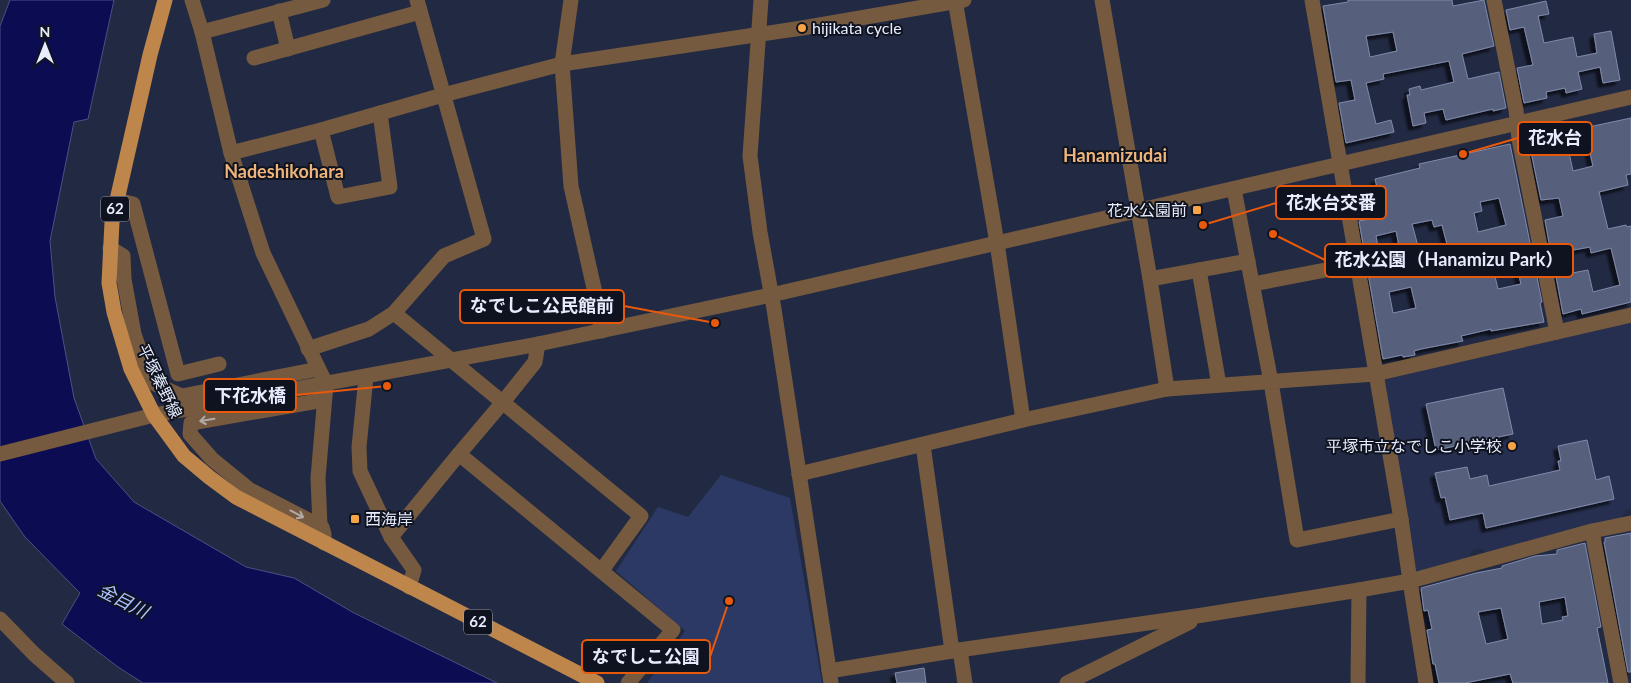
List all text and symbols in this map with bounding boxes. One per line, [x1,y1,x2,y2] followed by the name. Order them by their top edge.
[812,18,902,37] place label: hijikata cycle
[20,20,70,70] north arrow
[796,22,808,34] marker: hijikata cycle
[40,23,50,40] text: N
[1518,122,1592,155] callout: 花水台
[1528,126,1582,148] text: 花水台
[1063,144,1167,166] district label: Hanamizudai
[224,160,344,182] district label: Nadeshikohara
[1276,186,1386,219] callout: 花水台交番
[1286,191,1376,213] text: 花水台交番
[101,196,129,222] road number: 62
[1107,200,1187,219] place label: 花水公園前
[1191,204,1203,216] marker: 花水公園前
[1325,244,1573,277] callout: 花水公園（Hanamizu Park）
[1335,248,1563,270] text: 花水公園（Hanamizu Park）
[460,290,624,323] callout: なでしこ公民館前
[470,294,614,316] text: なでしこ公民館前
[134,341,187,421] street label: 平塚秦野線
[204,379,296,412] callout: 下花水橋
[214,384,286,406] text: 下花水橋
[199,415,215,425] one-way arrow
[1326,436,1502,455] place label: 平塚市立なでしこ小学校
[1506,440,1518,452] marker: 平塚市立なでしこ小学校
[289,509,304,519] one-way arrow
[365,509,413,528] place label: 西海岸
[349,513,361,525] marker: 西海岸
[94,578,154,623] water label: 金目川
[464,610,492,634] road number: 62
[582,640,710,673] callout: なでしこ公園
[592,645,700,667] text: なでしこ公園

